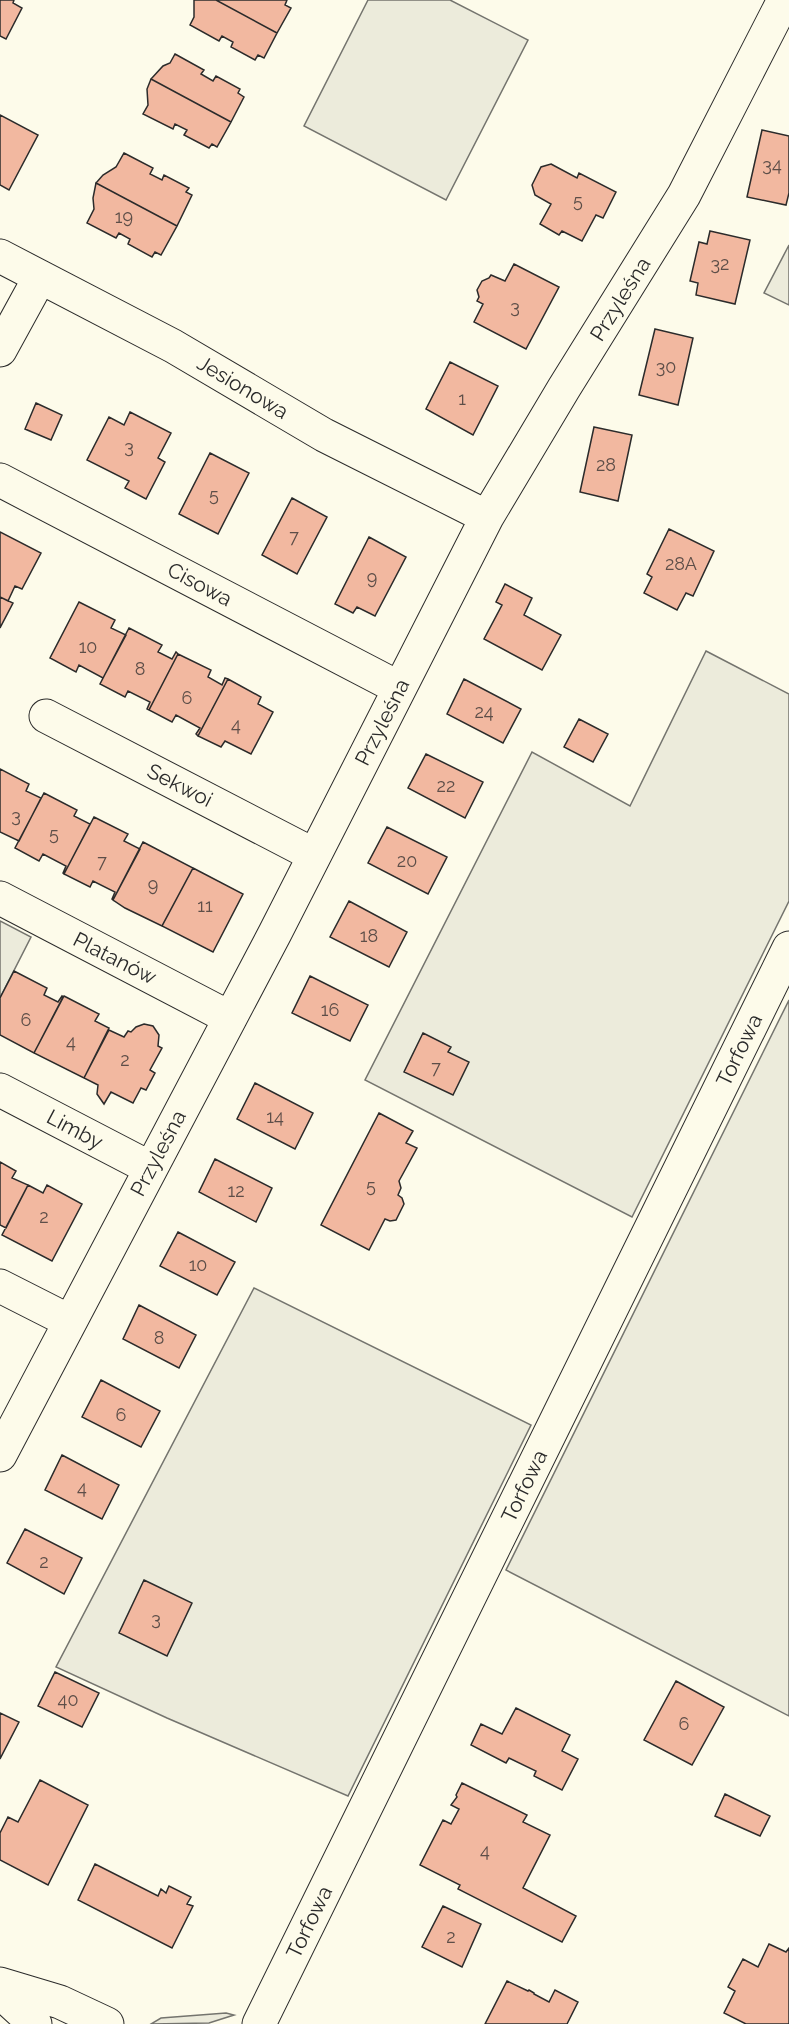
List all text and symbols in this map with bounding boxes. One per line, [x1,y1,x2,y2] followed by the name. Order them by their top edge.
[762,154,782,175] house number: 34
[573,190,583,211] house number: 5
[115,206,133,227] house number: 19
[584,253,656,345] street label: Przyleśna
[711,253,730,274] house number: 32
[510,296,520,317] house number: 3
[193,350,293,424] street label: Jesionowa
[656,356,676,377] house number: 30
[458,388,466,409] house number: 1
[124,436,134,457] house number: 3
[596,454,616,475] house number: 28
[209,484,219,505] house number: 5
[289,526,299,547] house number: 7
[665,553,697,574] house number: 28A
[163,557,237,611] street label: Cisowa
[367,567,377,588] house number: 9
[79,636,97,657] house number: 10
[135,658,145,679] house number: 8
[350,674,414,770] street label: Przyleśna
[182,687,193,708] house number: 6
[474,701,494,722] house number: 24
[231,714,241,735] house number: 4
[143,758,217,812] street label: Sekwoi
[437,775,455,796] house number: 22
[11,805,21,826] house number: 3
[49,823,59,844] house number: 5
[397,850,417,871] house number: 20
[97,851,107,872] house number: 7
[148,874,158,895] house number: 9
[197,895,213,916] house number: 11
[360,925,378,946] house number: 18
[69,926,161,990] street label: Platanów
[321,999,339,1020] house number: 16
[21,1009,32,1030] house number: 6
[711,1010,767,1090] street label: Torfowa
[66,1031,76,1052] house number: 4
[120,1049,130,1070] house number: 2
[431,1057,441,1078] house number: 7
[43,1104,107,1154] street label: Limby
[125,1106,191,1200] street label: Przyleśna
[266,1106,284,1127] house number: 14
[366,1175,376,1196] house number: 5
[227,1180,245,1201] house number: 12
[39,1206,49,1227] house number: 2
[189,1254,207,1275] house number: 10
[154,1327,164,1348] house number: 8
[116,1404,127,1425] house number: 6
[496,1446,552,1526] street label: Torfowa
[77,1477,87,1498] house number: 4
[39,1551,49,1572] house number: 2
[151,1608,161,1629] house number: 3
[58,1689,78,1710] house number: 40
[679,1713,690,1734] house number: 6
[480,1840,490,1861] house number: 4
[281,1882,337,1962] street label: Torfowa
[446,1926,456,1947] house number: 2

